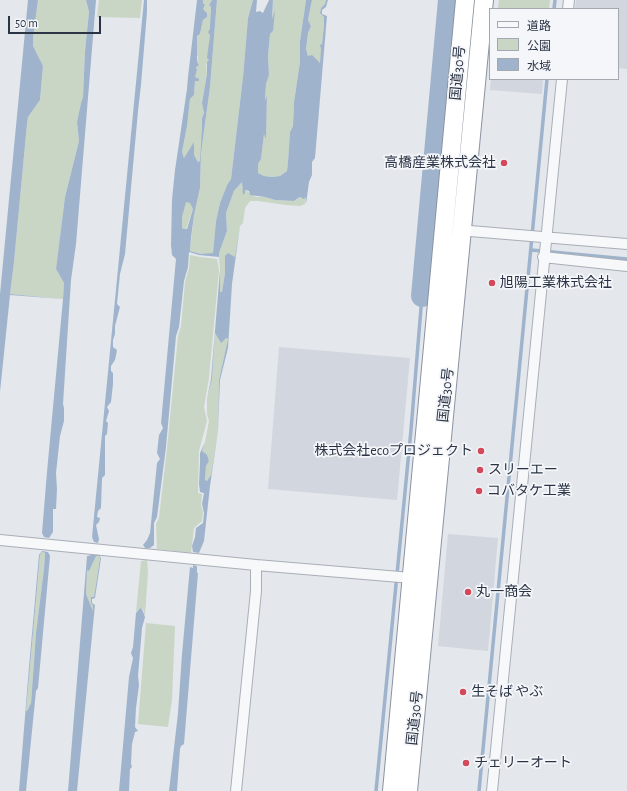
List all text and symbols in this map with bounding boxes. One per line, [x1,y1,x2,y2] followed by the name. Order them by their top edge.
[10,8,103,34] scale bar
[489,8,619,80] legend
[15,17,38,29] text: 50 m
[527,20,551,32] text: 道路
[527,40,551,52] text: 公園
[447,45,469,101] street label: 国道30号
[527,60,551,72] text: 水域
[384,155,496,171] place label: 高橋産業株式会社
[499,158,509,168] marker: 高橋産業株式会社
[500,275,612,291] place label: 旭陽工業株式会社
[487,278,497,288] marker: 旭陽工業株式会社
[435,367,457,423] street label: 国道30号
[314,443,473,459] place label: 株式会社ecoプロジェクト
[476,446,486,456] marker: 株式会社ecoプロジェクト
[488,462,558,478] place label: スリーエー
[475,465,485,475] marker: スリーエー
[487,483,571,499] place label: コバタケ工業
[474,486,484,496] marker: コバタケ工業
[476,584,532,600] place label: 丸一商会
[463,587,473,597] marker: 丸一商会
[471,684,543,700] place label: 生そば やぶ
[458,687,468,697] marker: 生そば やぶ
[404,690,426,746] street label: 国道30号
[474,755,572,771] place label: チェリーオート
[461,758,471,768] marker: チェリーオート

